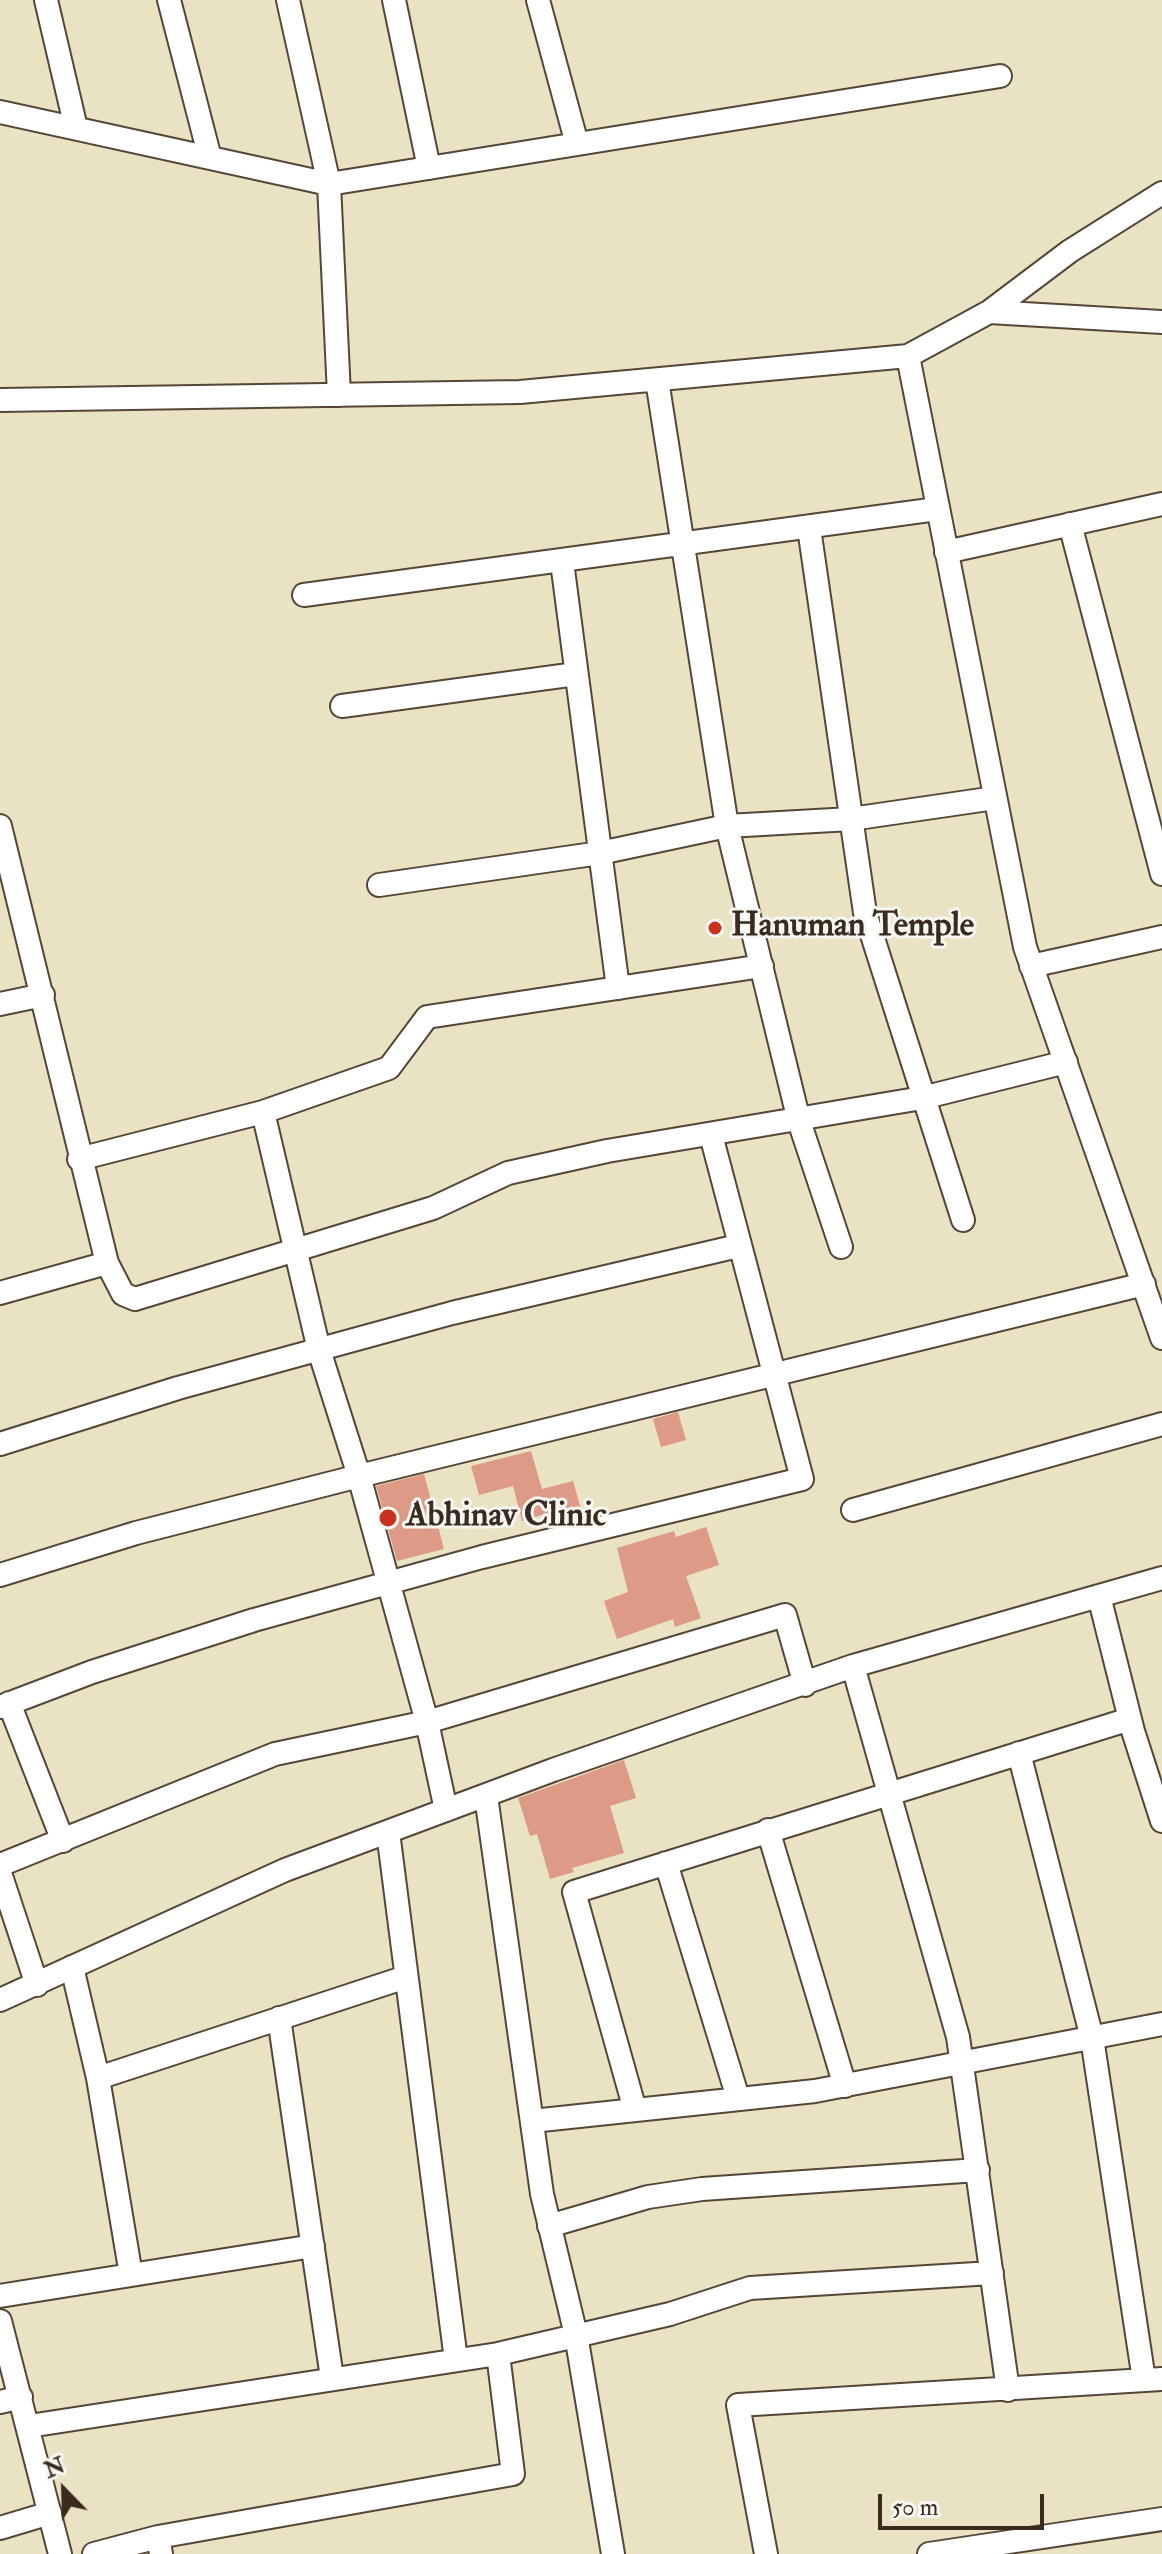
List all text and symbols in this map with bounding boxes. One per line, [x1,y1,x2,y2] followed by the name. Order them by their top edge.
[731,908,974,948] place label: Hanuman Temple
[706,919,724,937] marker: Hanuman Temple
[406,1498,607,1538] place label: Abhinav Clinic
[377,1507,399,1529] marker: Abhinav Clinic
[24,2450,104,2530] north arrow
[40,2451,69,2485] text: N
[882,2478,1048,2528] scale bar
[892,2492,938,2523] text: 50 m

